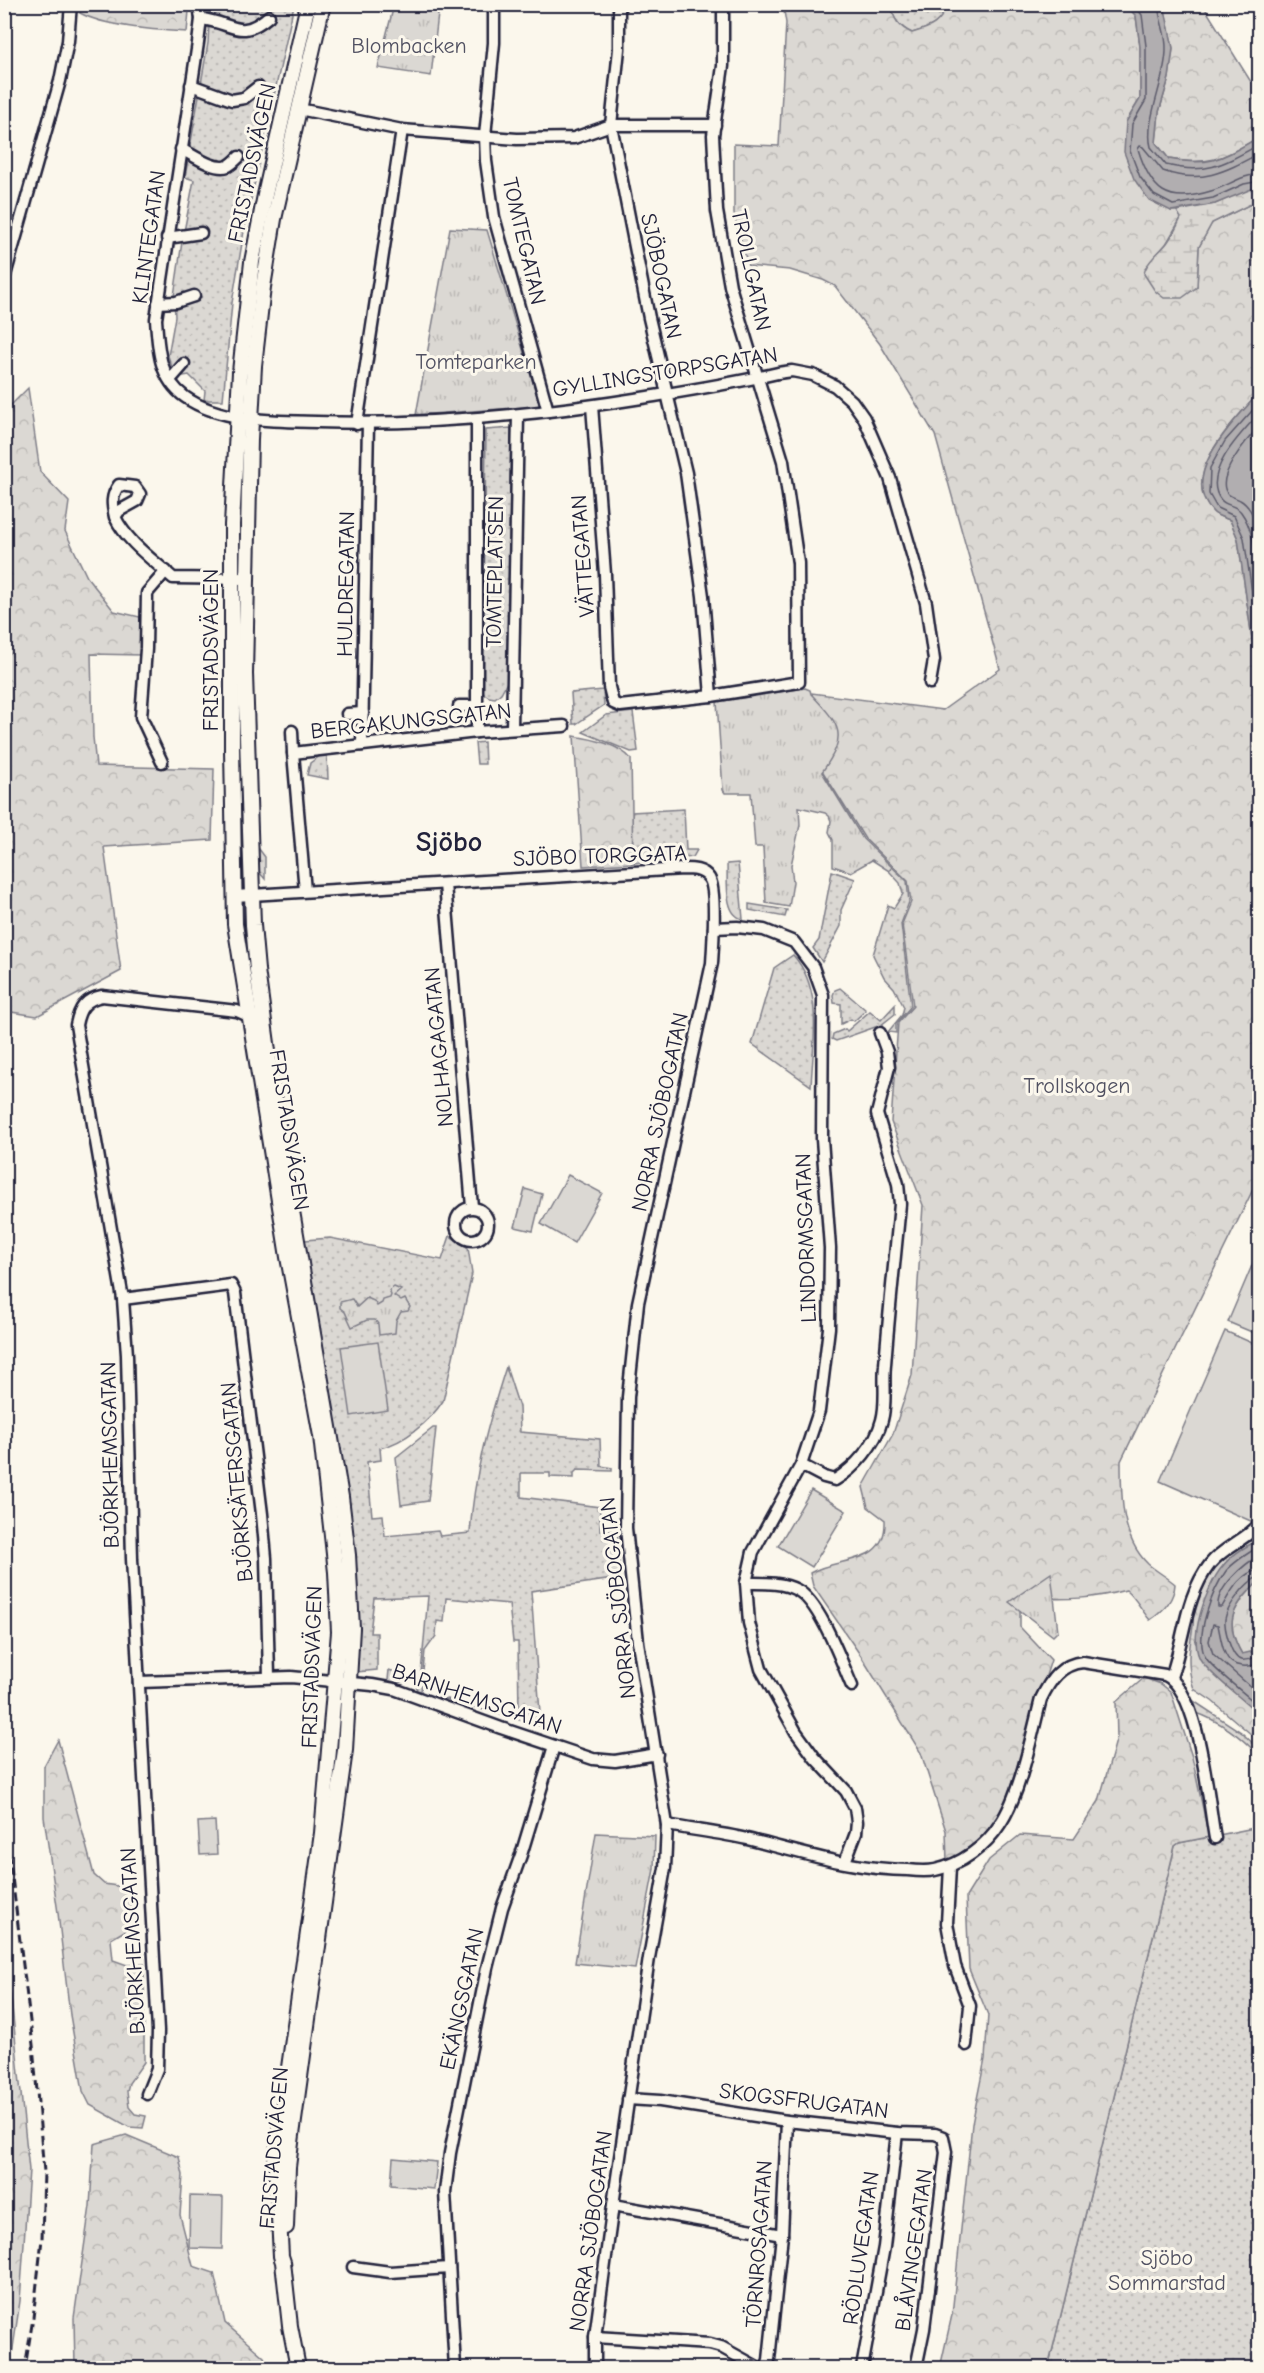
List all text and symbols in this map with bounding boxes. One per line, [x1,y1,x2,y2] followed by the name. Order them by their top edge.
[351,33,467,59] park label: Blombacken
[222,81,282,245] street label: FRISTADSVÄGEN
[127,169,171,305] street label: KLINTEGATAN
[497,175,551,307] street label: TOMTEGATAN
[725,207,777,333] street label: TROLLGATAN
[635,211,687,341] street label: SJÖBOGATAN
[551,341,779,403] street label: GYLLINGSTORPSGATAN
[415,349,537,375] park label: Tomteparken
[566,494,600,618] street label: VÄTTEGATAN
[481,496,509,648] street label: TOMTEPLATSEN
[332,511,360,657] street label: HULDREGATAN
[198,569,224,731] street label: FRISTADSVÄGEN
[309,698,513,744] street label: BERGAKUNGSGATAN
[416,826,482,858] district label: Sjöbo
[513,840,688,872] street label: SJÖBO TORGGATA
[419,966,459,1128] street label: NOLHAGAGATAN
[626,1010,694,1214] street label: NORRA SJÖBOGATAN
[263,1048,315,1212] street label: FRISTADSVÄGEN
[1024,1073,1130,1099] park label: Trollskogen
[790,1153,822,1323] street label: LINDORMSGATAN
[95,1361,125,1549] street label: BJÖRKHEMSGATAN
[215,1381,259,1583] street label: BJÖRKSÄTERSGATAN
[594,1496,642,1700] street label: NORRA SJÖBOGATAN
[296,1585,328,1749] street label: FRISTADSVÄGEN
[389,1658,565,1740] street label: BARNHEMSGATAN
[115,1847,151,2035] street label: BJÖRKHEMSGATAN
[434,1926,490,2072] street label: EKÄNGSGATAN
[254,2066,294,2230] street label: FRISTADSVÄGEN
[718,2078,890,2124] street label: SKOGSFRUGATAN
[564,2129,618,2333] street label: NORRA SJÖBOGATAN
[740,2159,778,2329] street label: TÖRNROSAGATAN
[888,2167,938,2333] street label: BLÅVINGEGATAN
[837,2169,885,2327] street label: RÖDLUVEGATAN
[1108,2245,1226,2296] park label: Sjöbo Sommarstad

